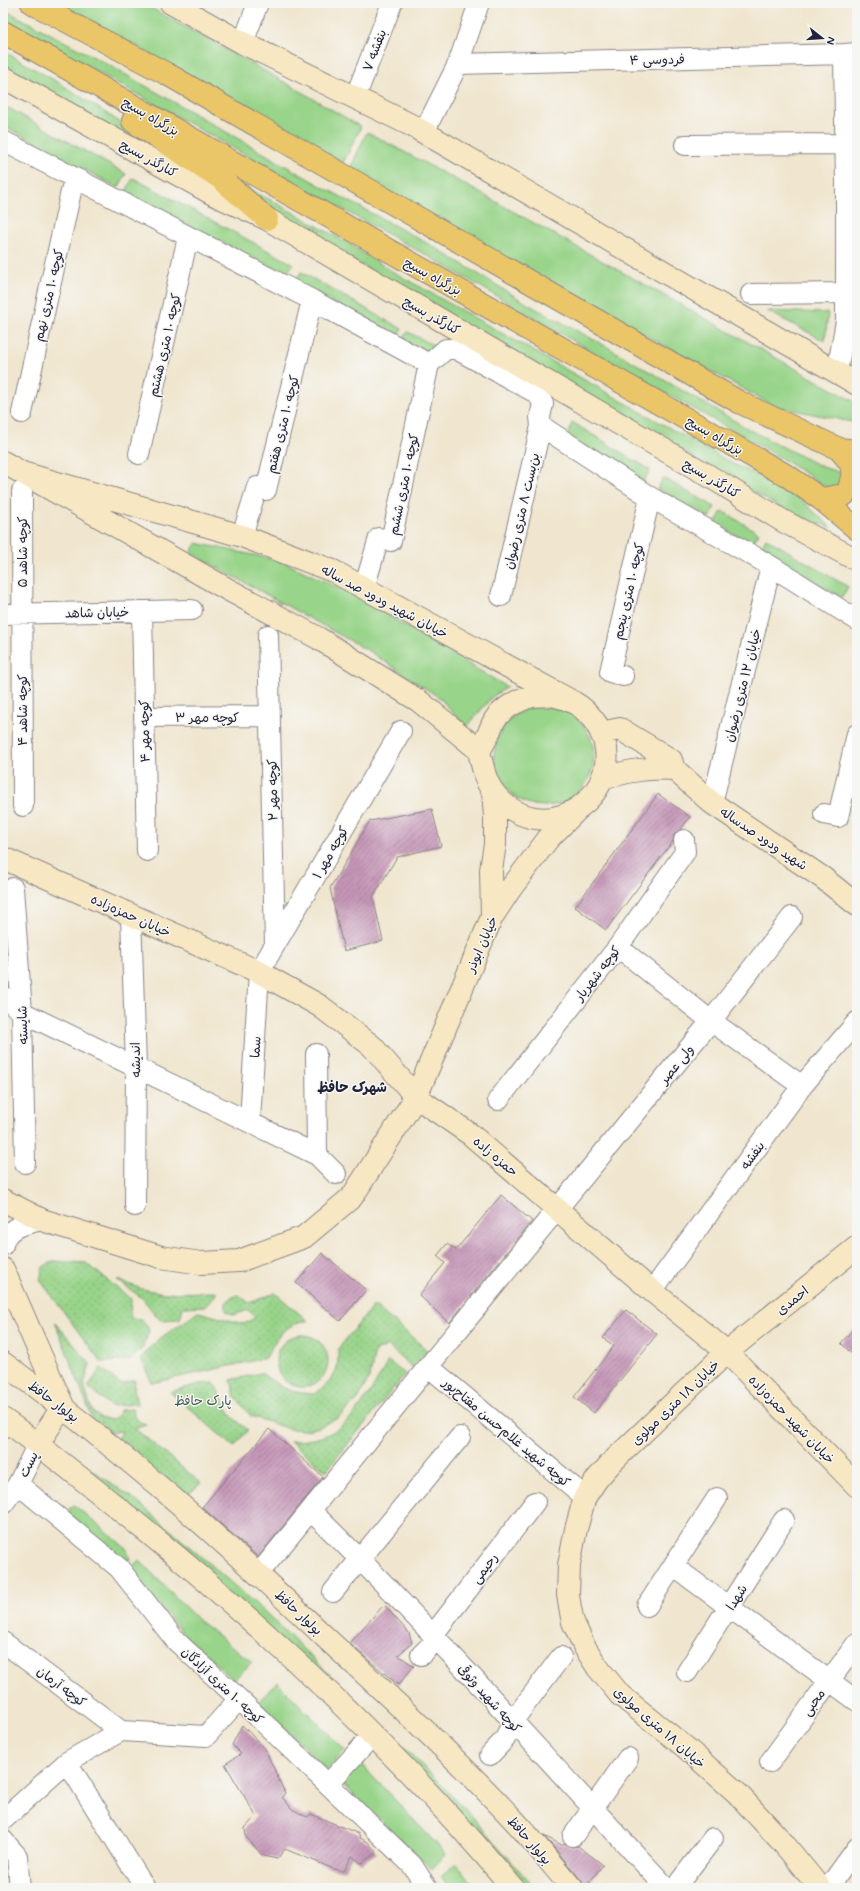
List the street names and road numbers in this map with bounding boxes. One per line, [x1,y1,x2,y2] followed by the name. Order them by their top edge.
[360,27,391,74] street label: بنفشه ۷
[629,52,685,69] street label: فردوسی ۴
[119,94,182,140] street label: بزرگراه بسیج
[117,137,180,182] street label: کنارگذر بسیج
[31,247,69,343] street label: کوچه ۱۰ متری نهم
[400,255,464,300] street label: بزرگراه بسیج
[145,292,187,399] street label: کوچه ۱۰ متری هشتم
[400,293,463,340] street label: کنارگذر بسیج
[263,373,305,475] street label: کوچه ۱۰ متری هفتم
[683,413,746,459] street label: بزرگراه بسیج
[385,432,425,537] street label: کوچه ۱۰ متری ششم
[501,451,544,571] street label: بن‌بست ۸ متری رضوان
[680,456,743,503] street label: کنارگذر بسیج
[15,516,32,588] street label: کوچه شاهد ۵
[610,541,650,642] street label: کوچه ۱۰ متری پنجم
[318,562,451,643] street label: خیابان شهید ودود صد ساله
[65,604,129,623] street label: خیابان شاهد
[721,627,766,744] street label: خیابان ۱۲ متری رضوان
[15,674,32,746] street label: کوچه شاهد ۴
[136,699,155,763] street label: کوچه مهر ۴
[175,710,239,727] street label: کوچه مهر ۳
[264,758,283,821] street label: کوچه مهر ۲
[716,804,810,875] street label: شهید ودود صدساله
[309,823,353,882] street label: کوچه مهر ۱
[88,891,173,942] street label: خیابان حمزه‌زاده
[462,914,502,976] street label: خیابان ابوذر
[571,943,625,1006] street label: کوچه شهریار
[14,1005,33,1045] street label: شایسته
[247,1036,266,1059] street label: سما
[128,1042,145,1078] street label: اندیشه
[655,1042,698,1089] street label: ولی عصر
[469,1133,521,1181] street label: حمزه زاده
[737,1138,769,1173] street label: بنفشه
[773,1283,813,1319] street label: احمدی
[628,1357,724,1450] street label: خیابان ۱۸ متری مولوی
[744,1372,838,1468] street label: خیابان شهید حمزه‌زاده
[437,1374,574,1492] street label: کوچه شهید غلام‌حسن مفتاح‌پور
[24,1378,82,1427] street label: بولوار حافظ
[16,1449,43,1480] street label: پست
[468,1550,502,1588] street label: رحیمی
[723,1582,752,1614] street label: شهدا
[270,1587,325,1640] street label: بولوار حافظ
[177,1644,267,1729] street label: کوچه ۱۰ متری آزادگان
[453,1660,525,1737] street label: کوچه شهید وثوقی
[33,1663,89,1712] street label: کوچه آرمان
[610,1684,709,1773] street label: خیابان ۱۸ متری مولوی
[799,1686,830,1720] street label: محبی
[503,1813,555,1869] street label: بولوار حافظ

